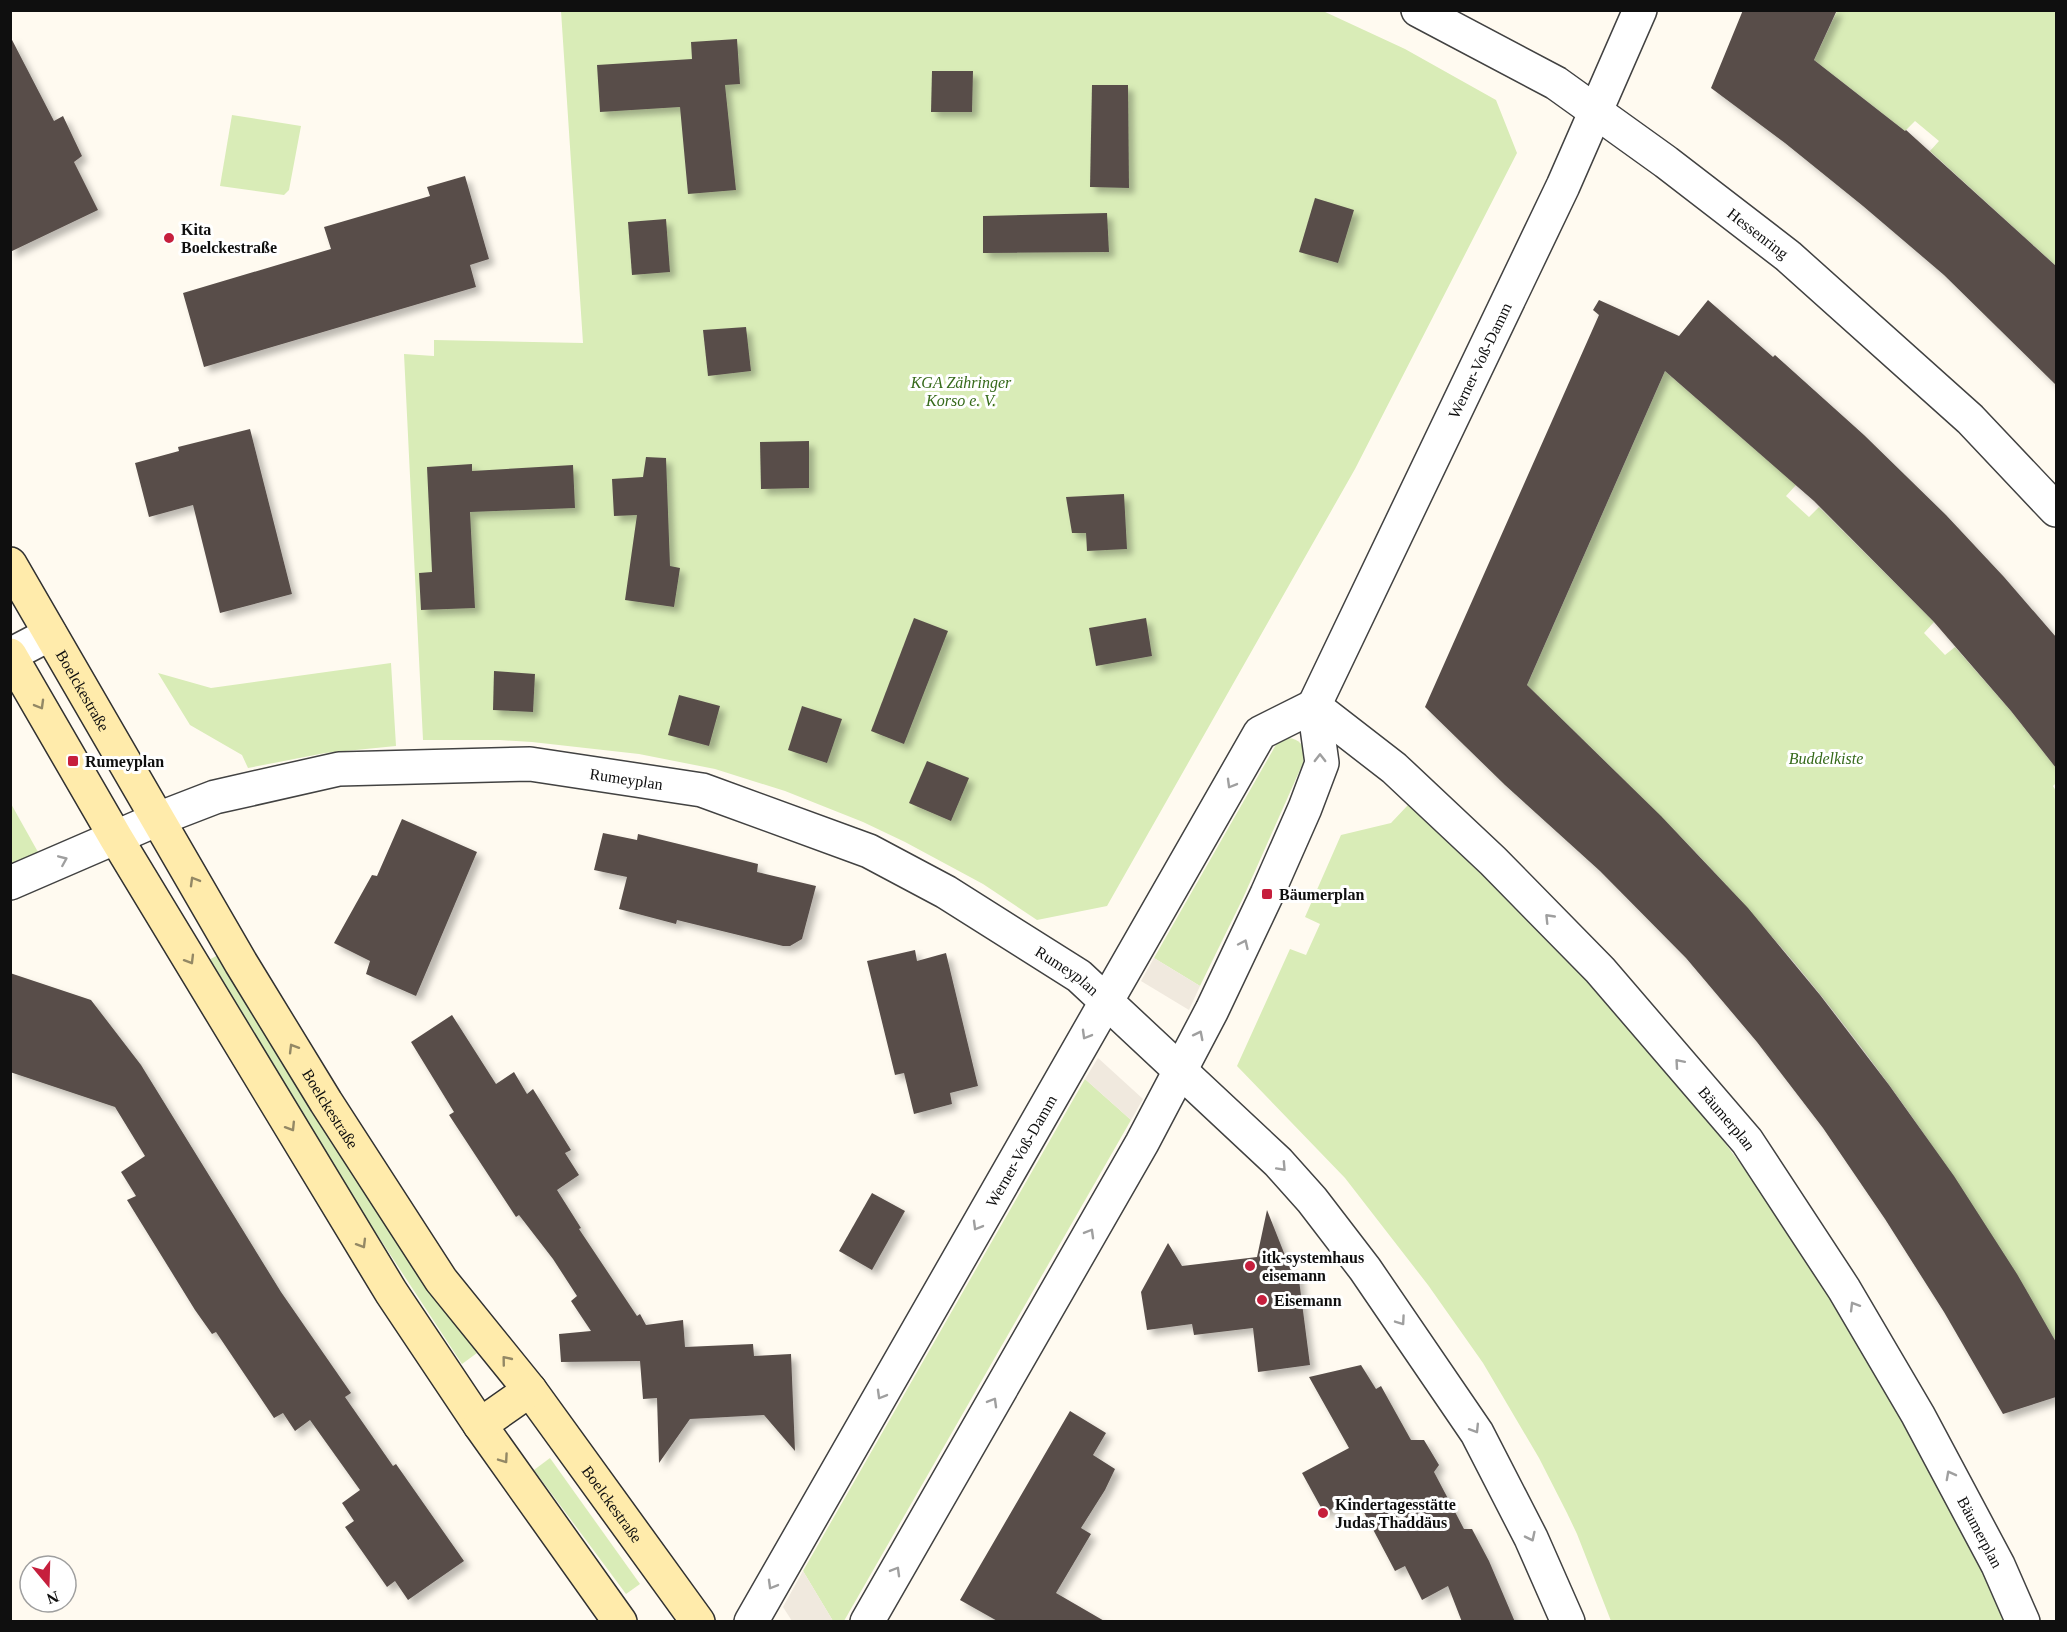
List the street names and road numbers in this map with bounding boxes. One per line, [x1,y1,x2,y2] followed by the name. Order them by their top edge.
[1724,205,1792,263] street label: Hessenring
[1445,299,1515,421] street label: Werner-Voß-Damm
[53,647,113,734] street label: Boelckestraße
[589,765,664,793] street label: Rumeyplan
[1032,943,1102,999] street label: Rumeyplan
[299,1066,362,1152] street label: Boelckestraße
[1695,1083,1759,1153] street label: Bäumerplan
[983,1092,1060,1210] street label: Werner-Voß-Damm
[579,1462,646,1546] street label: Boelckestraße
[1954,1494,2006,1571] street label: Bäumerplan

